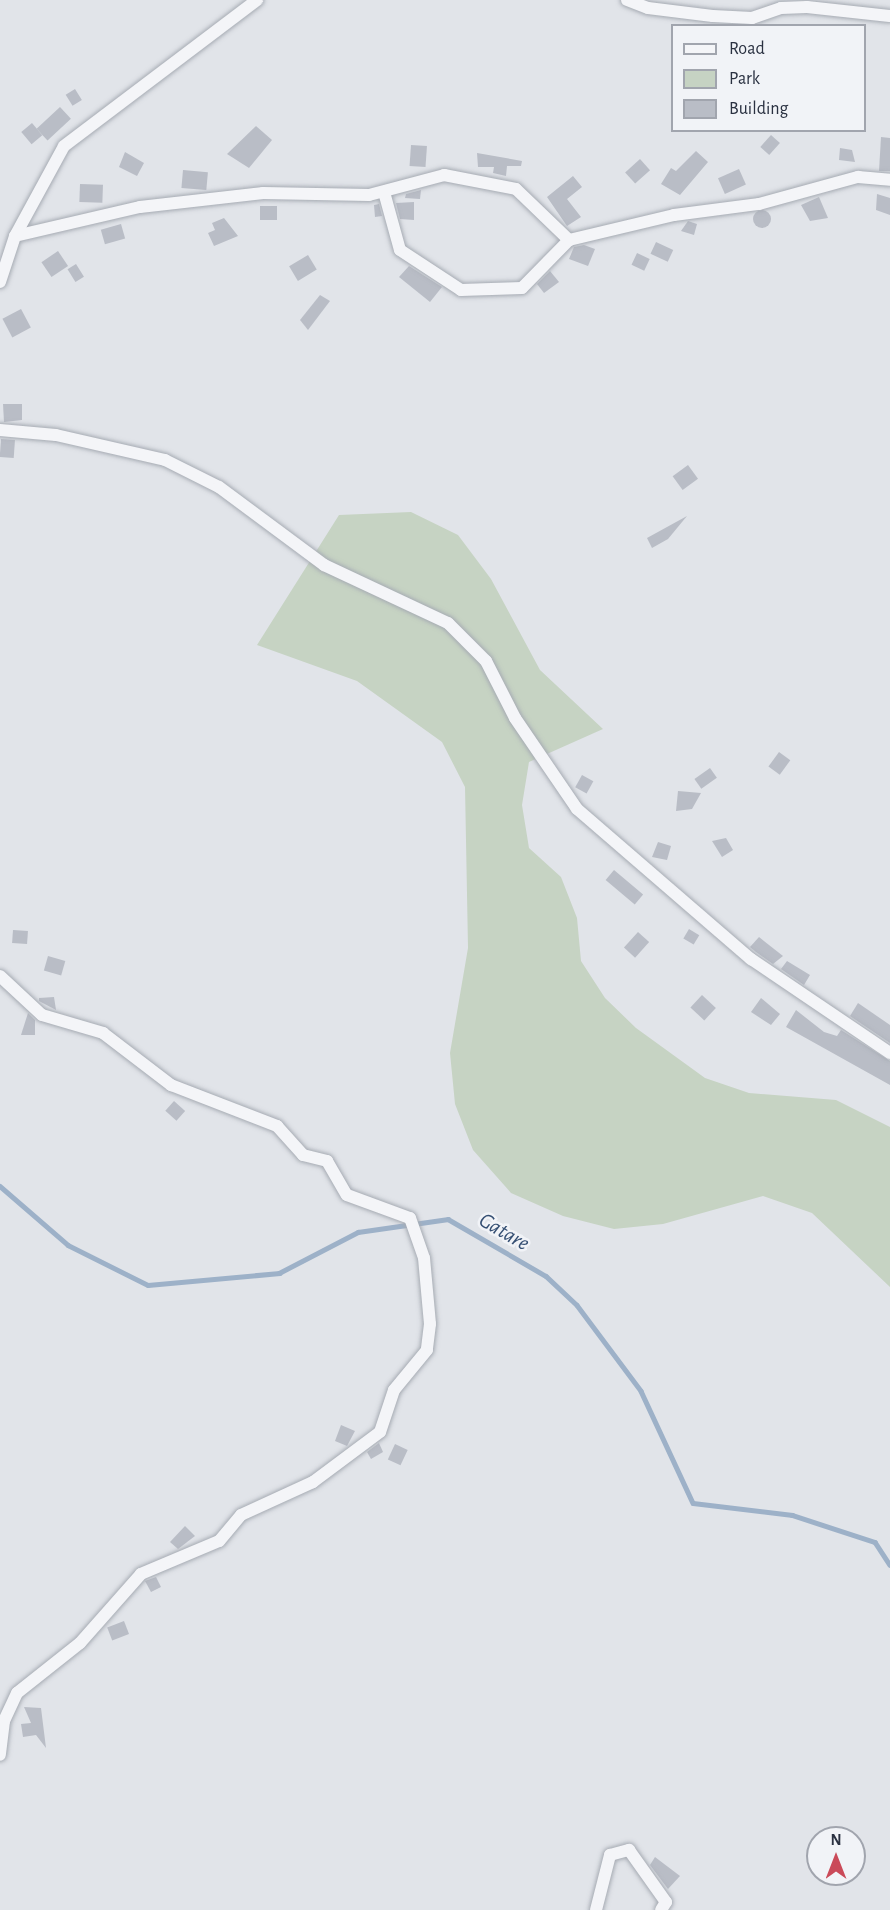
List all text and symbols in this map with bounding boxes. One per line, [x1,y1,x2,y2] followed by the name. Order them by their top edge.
[671,24,866,132] legend
[729,40,765,58] text: Road
[729,70,760,88] text: Park
[729,100,788,118] text: Building
[474,1207,534,1257] water label: Gatare
[806,1826,866,1886] north arrow
[830,1832,842,1848] text: N

